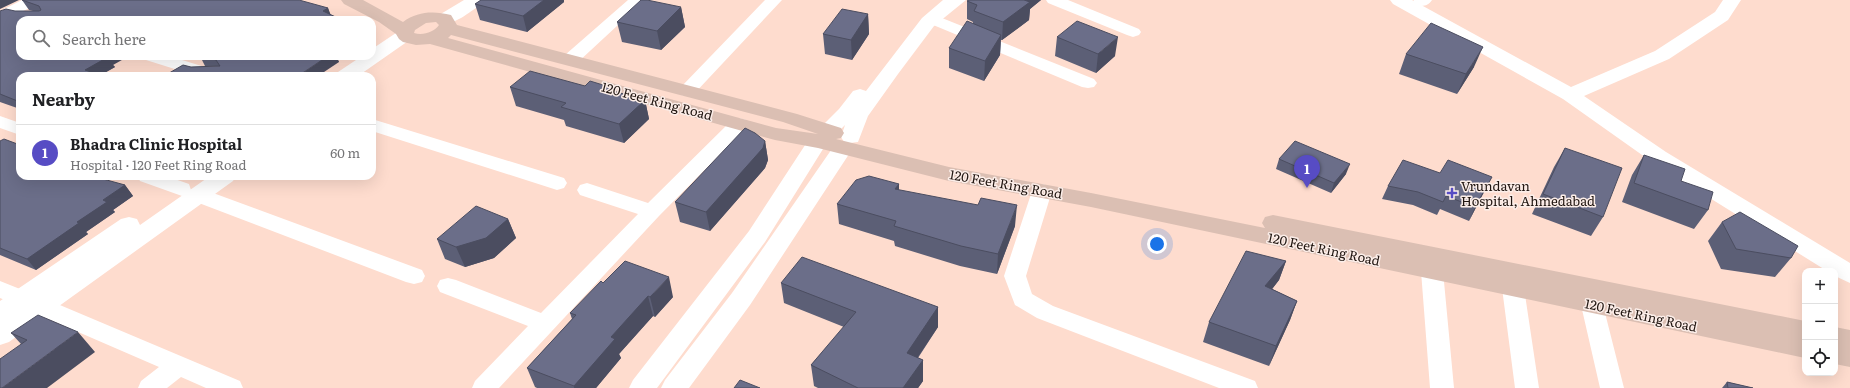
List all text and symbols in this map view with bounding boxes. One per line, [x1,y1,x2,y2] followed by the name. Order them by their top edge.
[16,16,376,60] search box
[30,27,52,49] icon: search
[62,27,146,50] text: Search here
[599,77,715,125] street label: 120 Feet Ring Road
[32,86,95,111] text: Nearby
[70,132,242,155] text: Bhadra Clinic Hospital
[42,143,48,162] text: 1
[330,143,360,162] text: 60 m
[70,155,246,174] text: Hospital · 120 Feet Ring Road
[1294,155,1320,188] pin: 1
[948,164,1064,203] street label: 120 Feet Ring Road
[1461,176,1595,210] place label: Vrundavan Hospital, Ahmedabad
[1446,187,1458,199] marker: Vrundavan Hospital, Ahmedabad
[1266,227,1382,270] street label: 120 Feet Ring Road
[1147,234,1167,254] your location
[1802,268,1838,376] map controls
[1802,268,1838,304] button: +
[1583,293,1699,336] street label: 120 Feet Ring Road
[1802,304,1838,340] button: −
[1802,340,1838,376] button: locate

